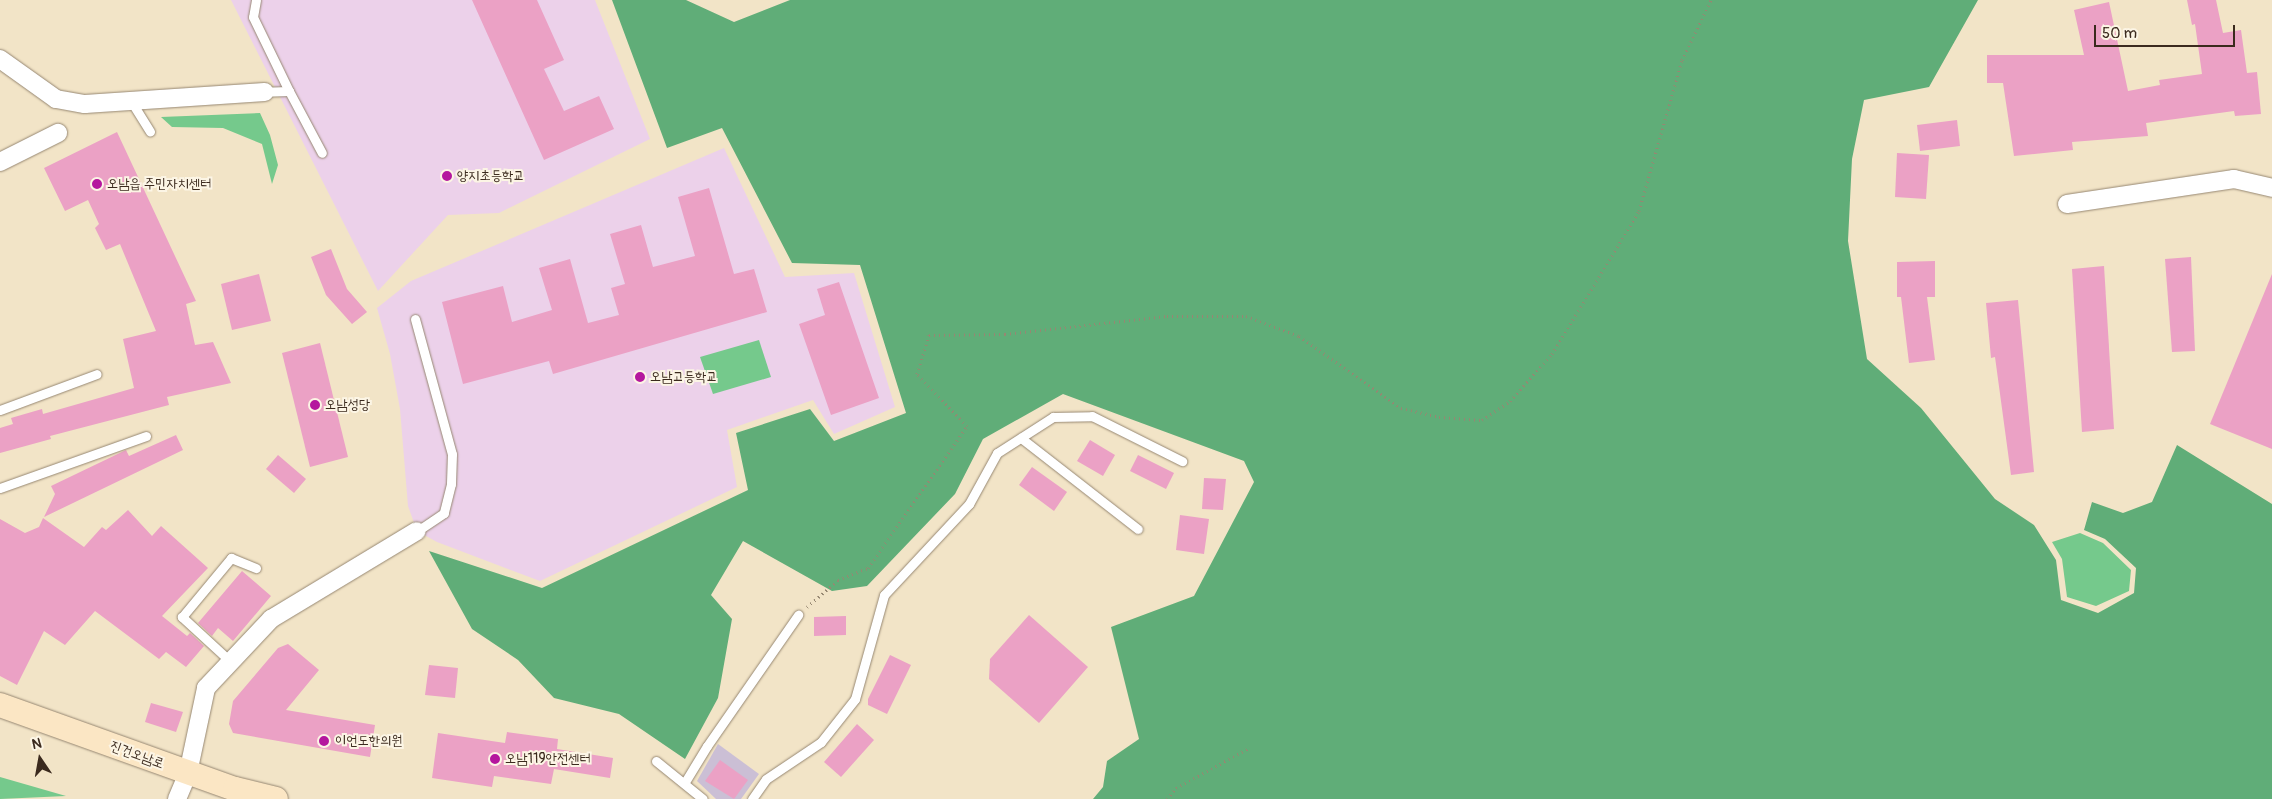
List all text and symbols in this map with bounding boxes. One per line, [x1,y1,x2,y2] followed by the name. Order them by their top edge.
[2097,15,2238,47] scale bar
[2102,24,2137,43] text: 50 m
[457,168,525,184] place label: 양지초등학교
[441,170,453,182] marker: 양지초등학교
[107,176,211,192] place label: 오남읍 주민자치센터
[91,178,103,190] marker: 오남읍 주민자치센터
[650,369,718,385] place label: 오남고등학교
[634,371,646,383] marker: 오남고등학교
[325,397,370,413] place label: 오남성당
[309,399,321,411] marker: 오남성당
[335,733,403,749] place label: 이언도한의원
[15,734,65,784] north arrow
[317,734,331,748] marker: 이언도한의원
[30,735,43,753] text: N
[108,737,166,773] street label: 진건오남로
[505,751,591,767] place label: 오남119안전센터
[489,753,501,765] marker: 오남119안전센터

